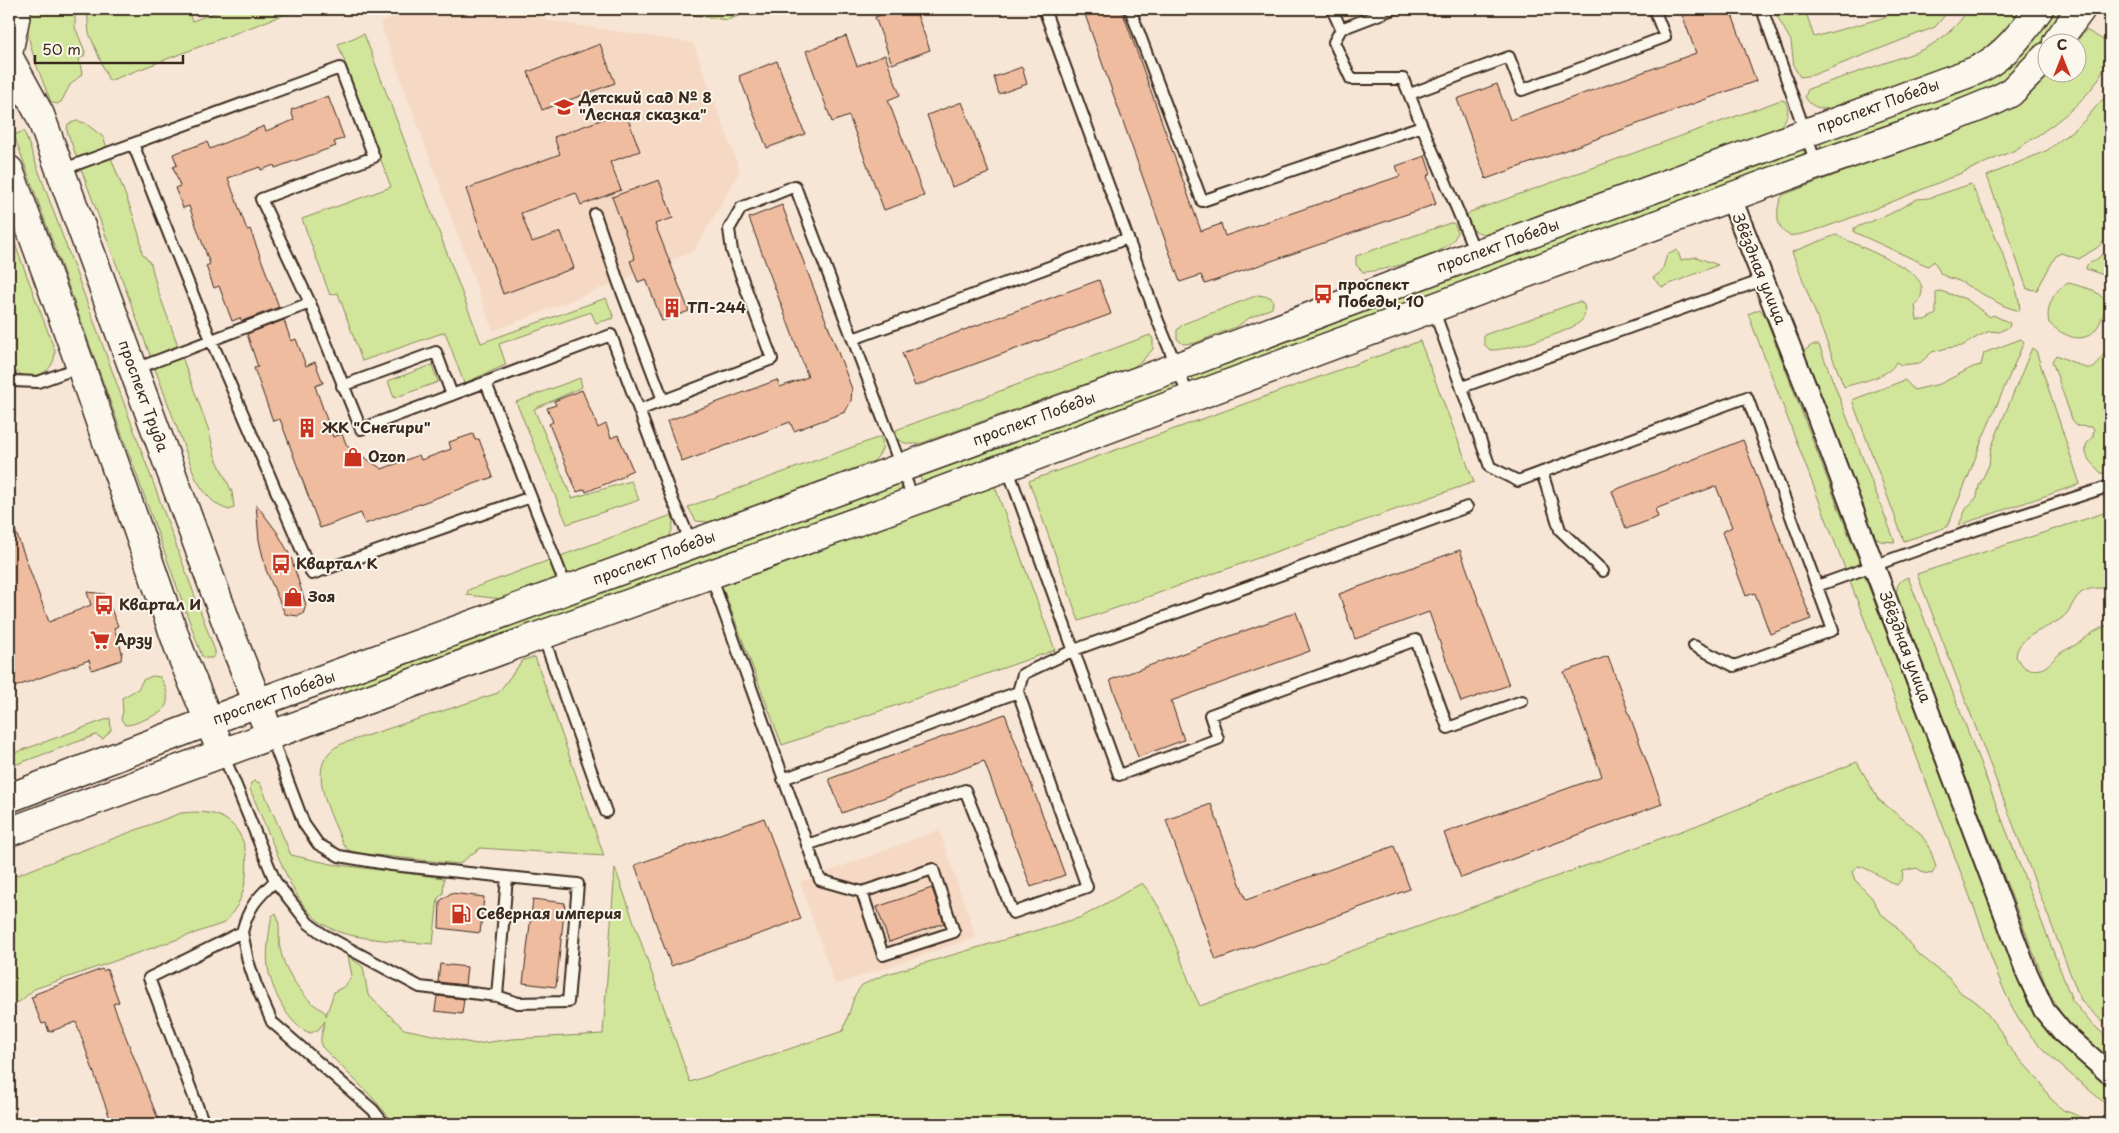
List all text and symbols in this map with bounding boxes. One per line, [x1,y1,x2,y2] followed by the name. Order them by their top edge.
[35,32,182,64] scale bar
[2036,32,2086,82] north arrow
[2057,34,2067,55] text: С
[42,37,81,60] text: 50 m
[1813,72,1942,138] street label: проспект Победы
[578,85,712,125] place label: Детский сад № 8 "Лесная сказка"
[553,96,575,118] school or university icon: Детский сад № 8 "Лесная сказка"
[1728,209,1793,328] street label: Звёздная улица
[1433,212,1562,278] street label: проспект Победы
[1338,272,1424,312] place label: проспект Победы, 10
[1312,283,1334,305] bus stop icon: проспект Победы, 10
[687,295,746,318] place label: ТП-244
[661,297,683,319] building icon: ТП-244
[114,336,176,455] street label: проспект Труда
[969,385,1098,451] street label: проспект Победы
[321,415,431,438] place label: ЖК "Снегири"
[296,417,318,439] building icon: ЖК "Снегири"
[368,444,406,467] place label: Ozon
[342,446,364,468] shop icon: Ozon
[589,524,718,590] street label: проспект Победы
[296,551,378,574] place label: Квартал К
[270,553,292,575] bus stop icon: Квартал К
[307,584,335,607] place label: Зоя
[282,586,304,608] shop icon: Зоя
[1874,587,1939,706] street label: Звёздная улица
[119,592,201,615] place label: Квартал И
[93,594,115,616] bus stop icon: Квартал И
[115,627,153,650] place label: Арзу
[89,629,111,651] supermarket icon: Арзу
[209,664,338,730] street label: проспект Победы
[476,901,622,924] place label: Северная империя
[450,903,472,925] fuel station icon: Северная империя

